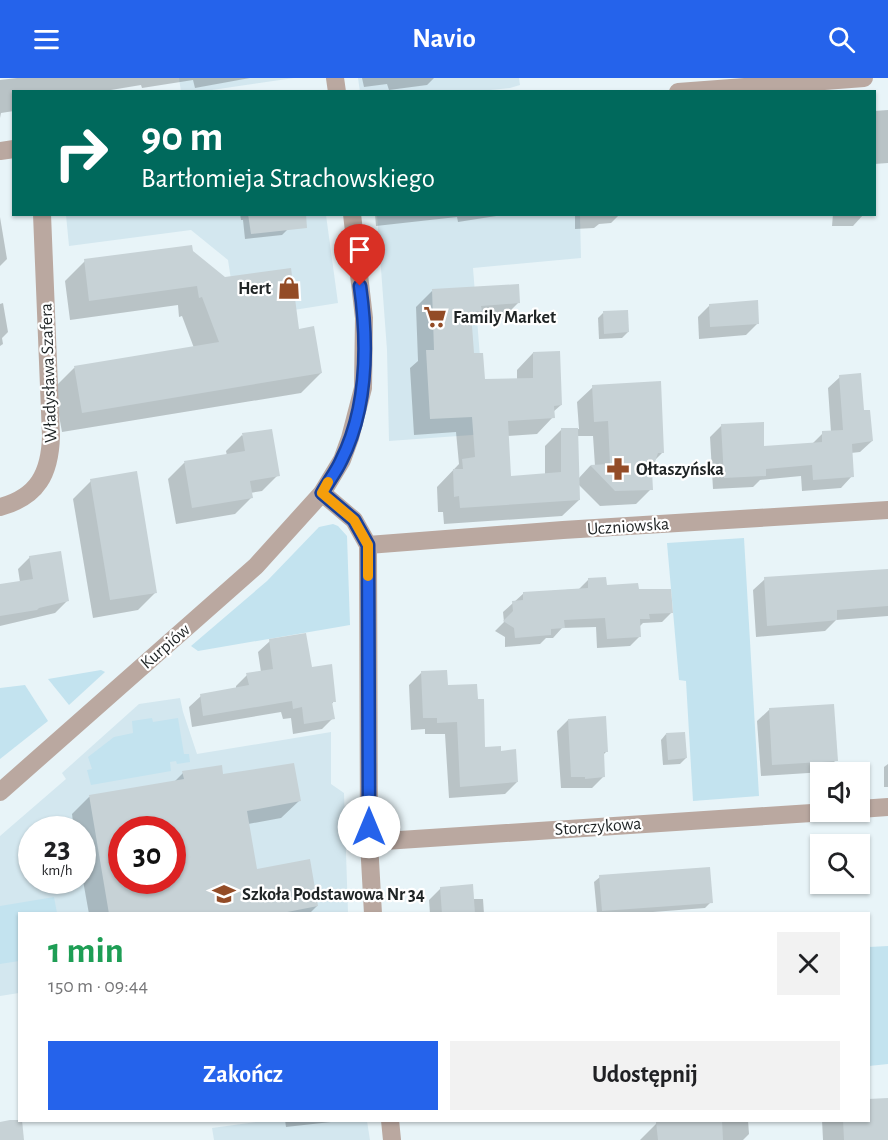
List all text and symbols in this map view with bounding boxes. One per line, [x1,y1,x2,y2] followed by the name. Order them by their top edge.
[30,23,63,56] icon: menu
[825,23,858,56] icon: search
[412,25,476,52] text: Navio
[42,114,120,192] icon: right
[141,116,223,158] text: 90 m
[141,165,435,192] text: Bartłomieja Strachowskiego
[334,224,385,286] pin
[343,233,376,266] icon: arrive
[276,275,302,301] shop icon: Hert
[238,280,271,298] place label: Hert
[38,303,60,443] street label: Władysława Szafera
[422,304,448,330] supermarket icon: Family Market
[453,309,556,327] place label: Family Market
[605,456,631,482] pharmacy icon: Ołtaszyńska
[636,461,724,479] place label: Ołtaszyńska
[586,515,670,539] street label: Uczniowska
[138,621,194,673] street label: Kurpiów
[810,762,870,894] map controls
[810,762,870,822] button: sound
[337,795,401,859] position arrow
[554,815,642,839] street label: Storczykowa
[108,816,186,894] speed limit sign: 30
[43,833,71,863] text: 23
[810,834,870,894] button: search
[42,863,72,878] text: km/h
[211,881,237,907] school or university icon: Szkoła Podstawowa Nr 34
[242,886,425,904] place label: Szkoła Podstawowa Nr 34
[777,932,840,995] button: close
[48,933,124,969] text: 1 min
[48,976,148,996] text: 150 m · 09:44
[48,1041,438,1110] button: Zakończ
[450,1041,840,1110] button: Udostępnij

